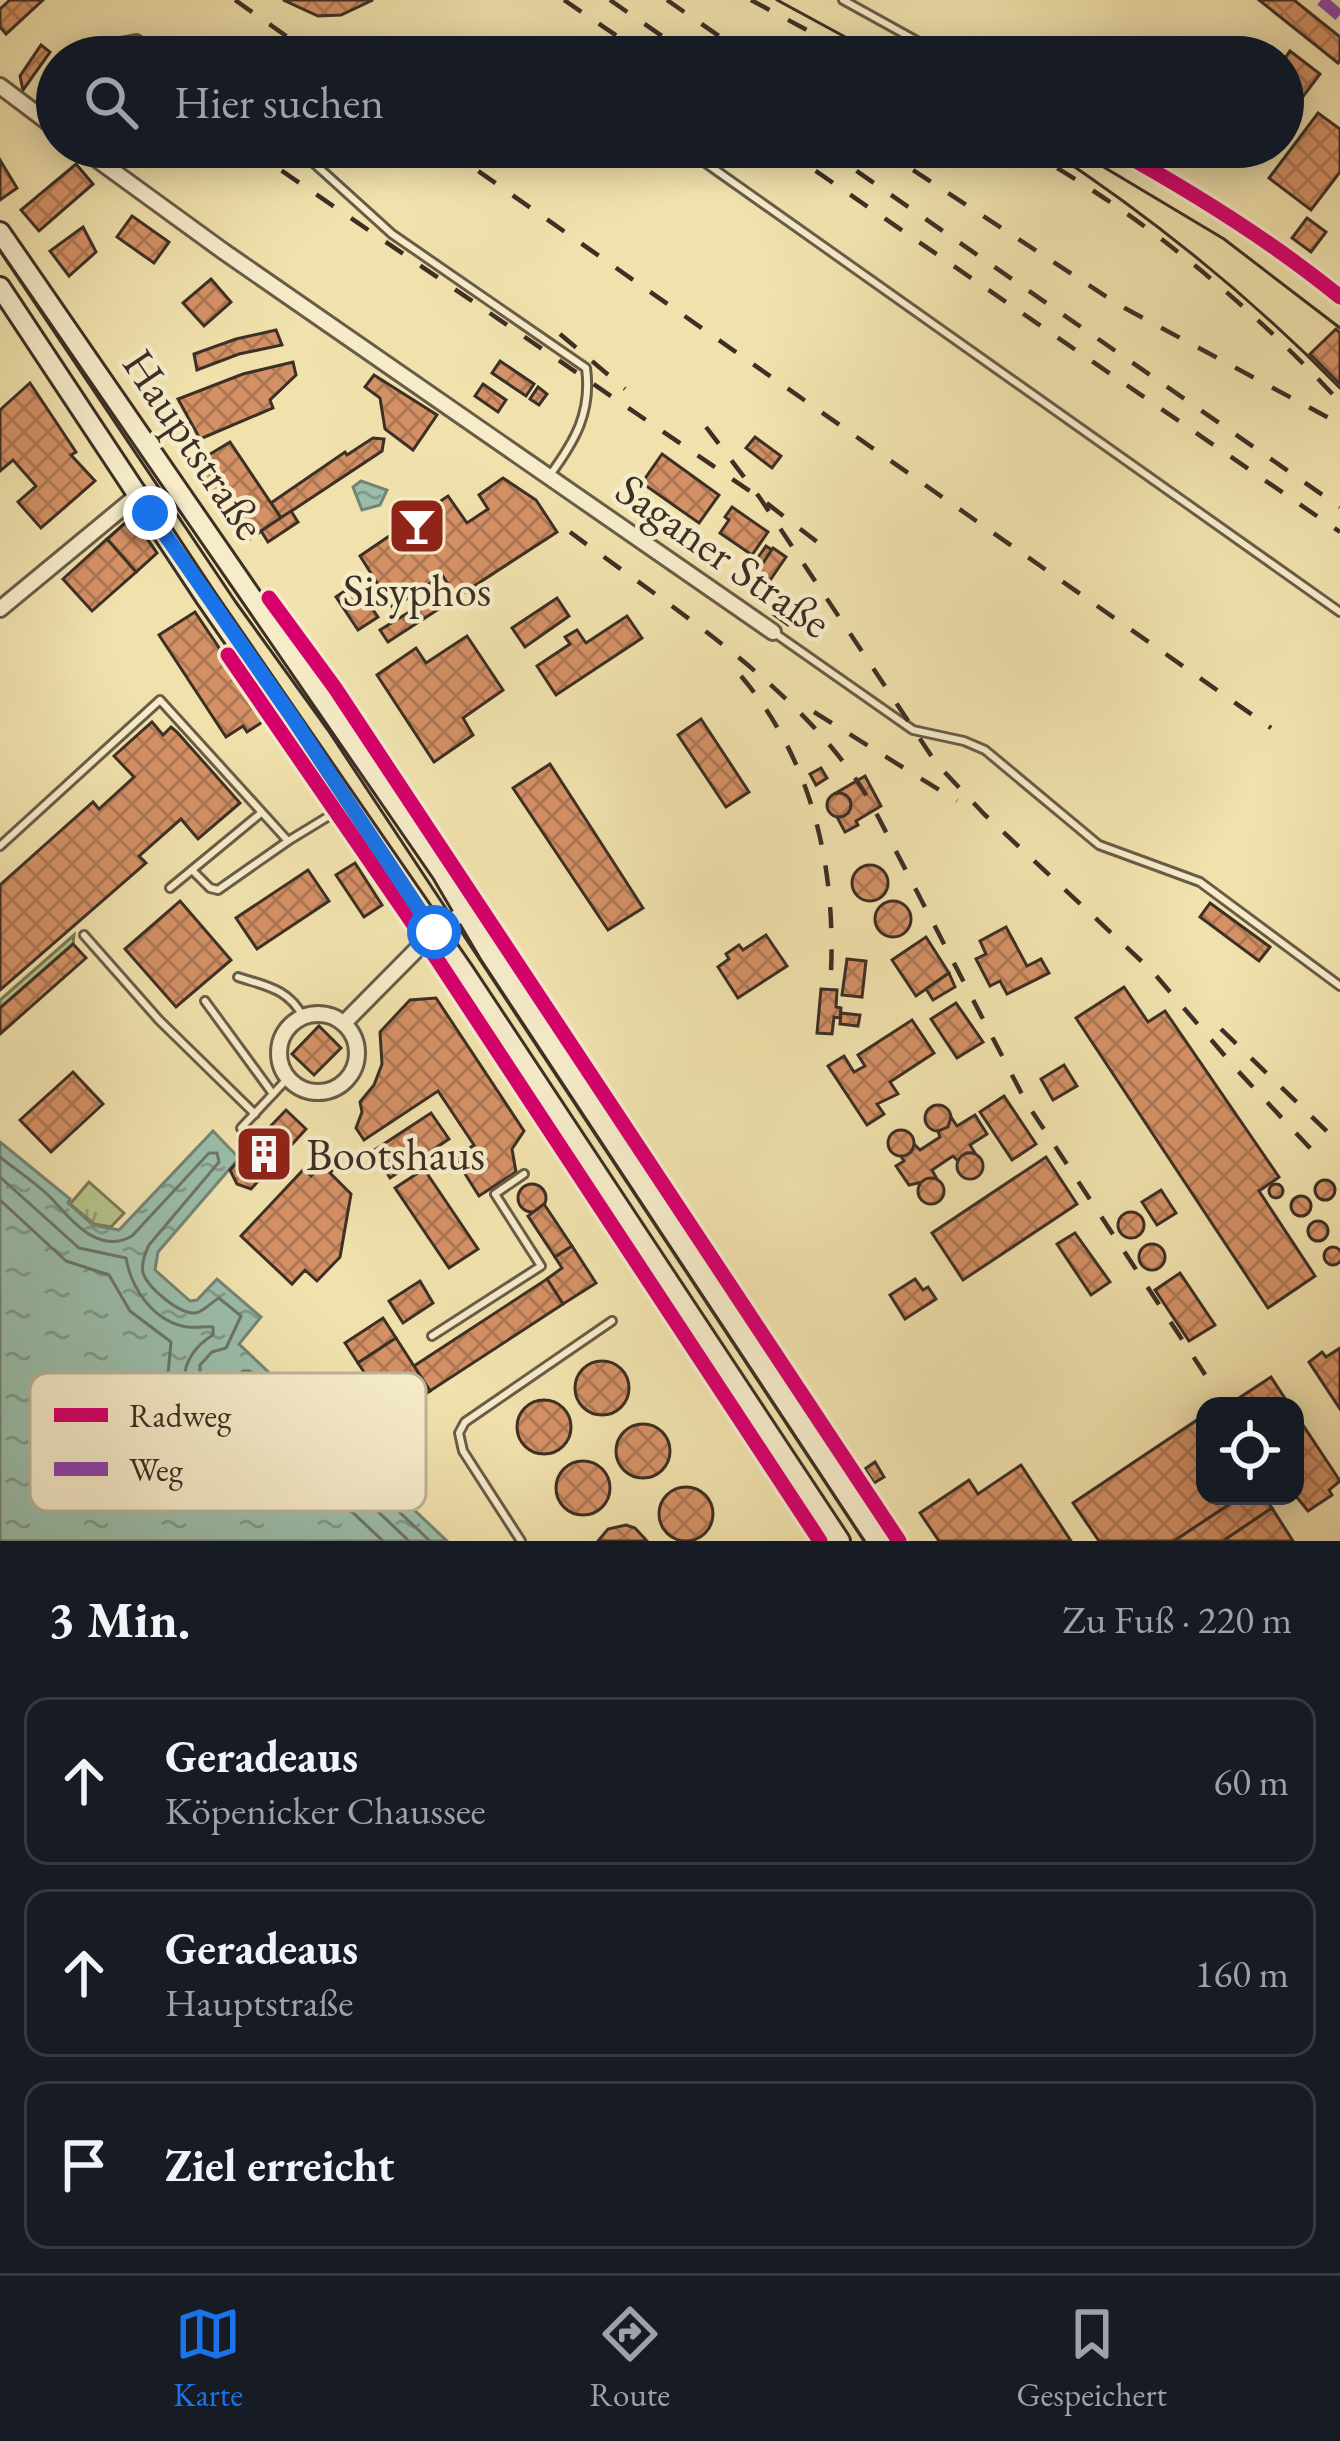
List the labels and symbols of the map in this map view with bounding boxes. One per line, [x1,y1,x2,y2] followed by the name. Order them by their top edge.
[110,338,280,550] street label: Hauptstraße
[605,460,843,650] street label: Saganer Straße
[123,486,177,540] route end
[386,495,448,557] bar icon: Sisyphos
[343,561,491,619] place label: Sisyphos
[407,905,461,959] route start
[233,1123,295,1185] building icon: Bootshaus
[306,1125,485,1183] place label: Bootshaus
[30,1373,426,1511] legend
[129,1394,232,1437] text: Radweg
[129,1448,184,1491] text: Weg

